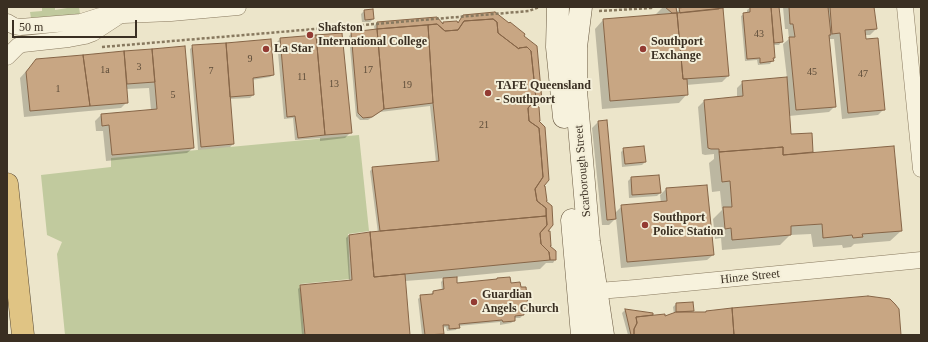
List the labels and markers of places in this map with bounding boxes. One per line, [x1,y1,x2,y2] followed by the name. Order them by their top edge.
[318,21,427,49] place label: Shafston International College
[305,30,315,40] marker: Shafston International College
[651,35,703,63] place label: Southport Exchange
[274,42,313,56] place label: La Star
[261,44,271,54] marker: La Star
[638,44,648,54] marker: Southport Exchange
[496,79,591,107] place label: TAFE Queensland - Southport
[483,88,493,98] marker: TAFE Queensland - Southport
[653,211,723,239] place label: Southport Police Station
[640,220,650,230] marker: Southport Police Station
[482,288,559,316] place label: Guardian Angels Church
[469,297,479,307] marker: Guardian Angels Church

